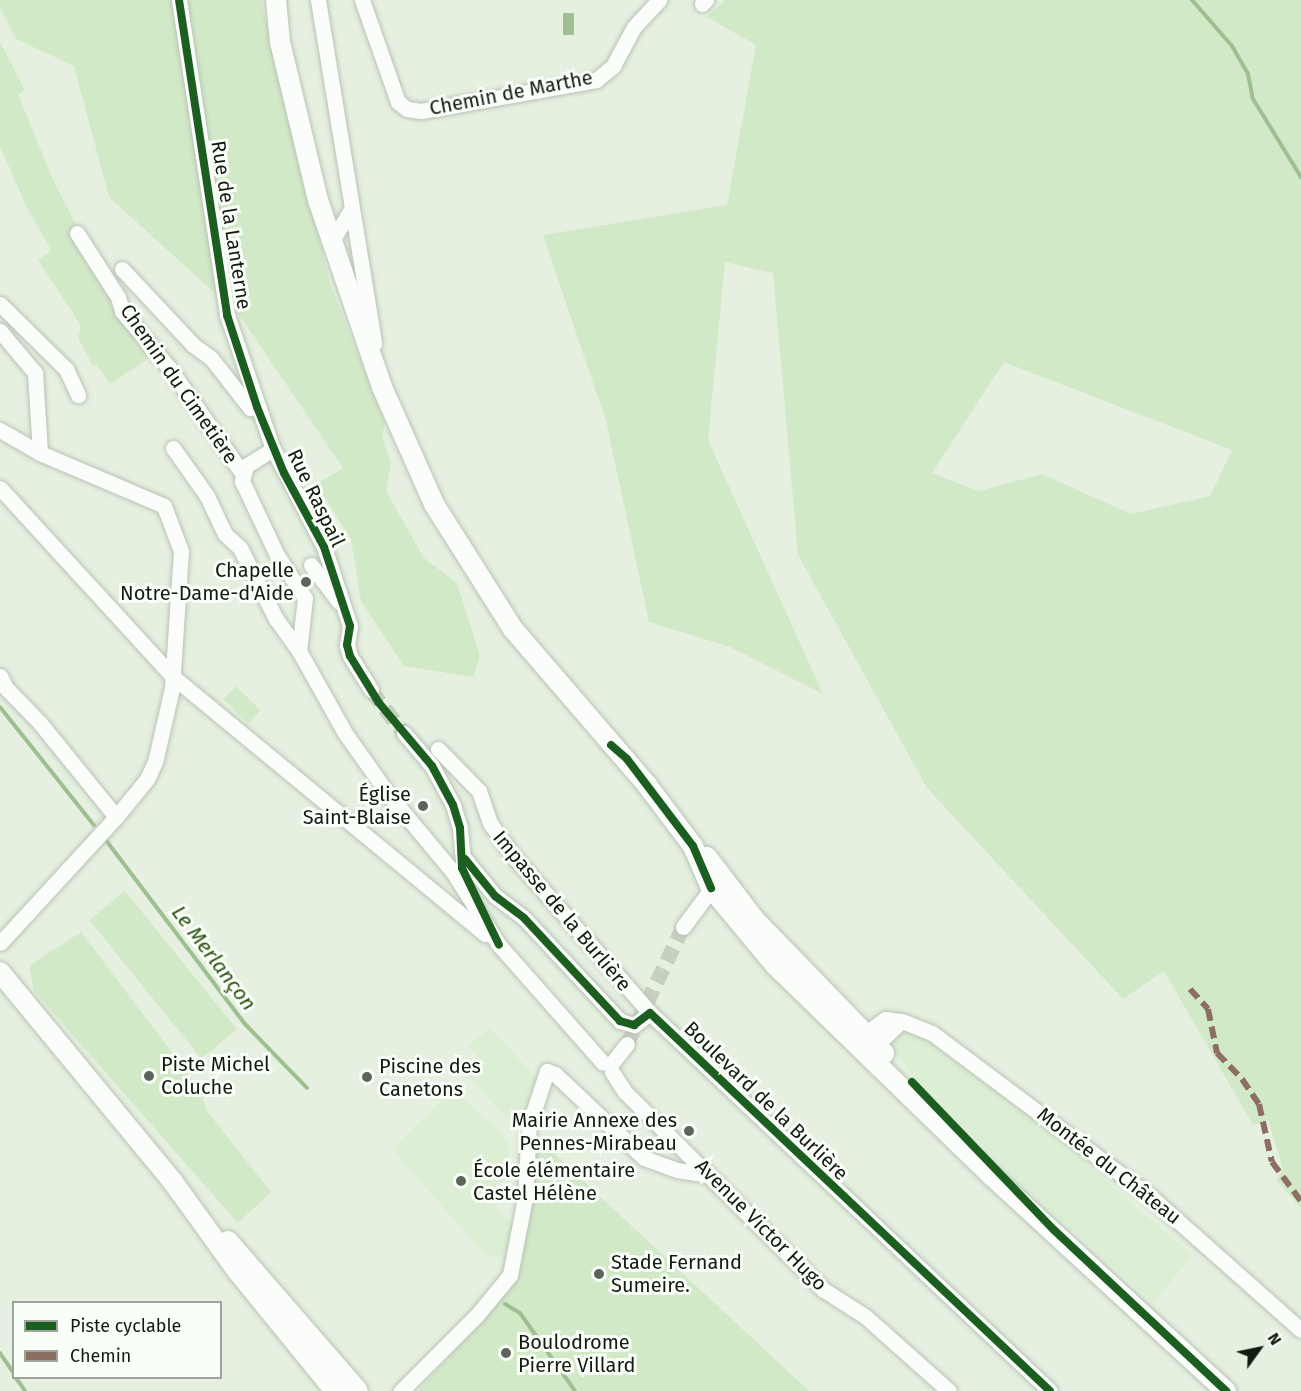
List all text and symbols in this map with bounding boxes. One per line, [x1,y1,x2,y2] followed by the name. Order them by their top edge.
[427,65,595,121] street label: Chemin de Marthe
[206,139,256,311] street label: Rue de la Lanterne
[115,300,243,468] street label: Chemin du Cimetière
[282,445,350,551] street label: Rue Raspail
[120,558,294,605] place label: Chapelle Notre-Dame-d'Aide
[299,575,313,589] marker: Chapelle Notre-Dame-d'Aide
[303,783,411,830] place label: Église Saint-Blaise
[416,799,430,813] marker: Église Saint-Blaise
[488,826,636,996] street label: Impasse de la Burlière
[166,900,262,1016] water label: Le Merlançon
[679,1016,853,1186] street label: Boulevard de la Burlière
[161,1052,270,1099] place label: Piste Michel Coluche
[379,1054,481,1101] place label: Piscine des Canetons
[142,1069,156,1083] marker: Piste Michel Coluche
[360,1070,374,1084] marker: Piscine des Canetons
[1032,1102,1186,1230] street label: Montée du Château
[512,1108,677,1155] place label: Mairie Annexe des Pennes-Mirabeau
[682,1124,696,1138] marker: Mairie Annexe des Pennes-Mirabeau
[690,1154,832,1296] street label: Avenue Victor Hugo
[473,1158,635,1205] place label: École élémentaire Castel Hélène
[454,1174,468,1188] marker: École élémentaire Castel Hélène
[611,1250,742,1297] place label: Stade Fernand Sumeire.
[592,1267,606,1281] marker: Stade Fernand Sumeire.
[12,1301,222,1379] legend
[70,1315,181,1337] text: Piste cyclable
[1229,1319,1289,1379] north arrow
[1264,1329,1285,1349] text: N
[518,1330,636,1377] place label: Boulodrome Pierre Villard
[70,1345,131,1367] text: Chemin
[499,1346,513,1360] marker: Boulodrome Pierre Villard

